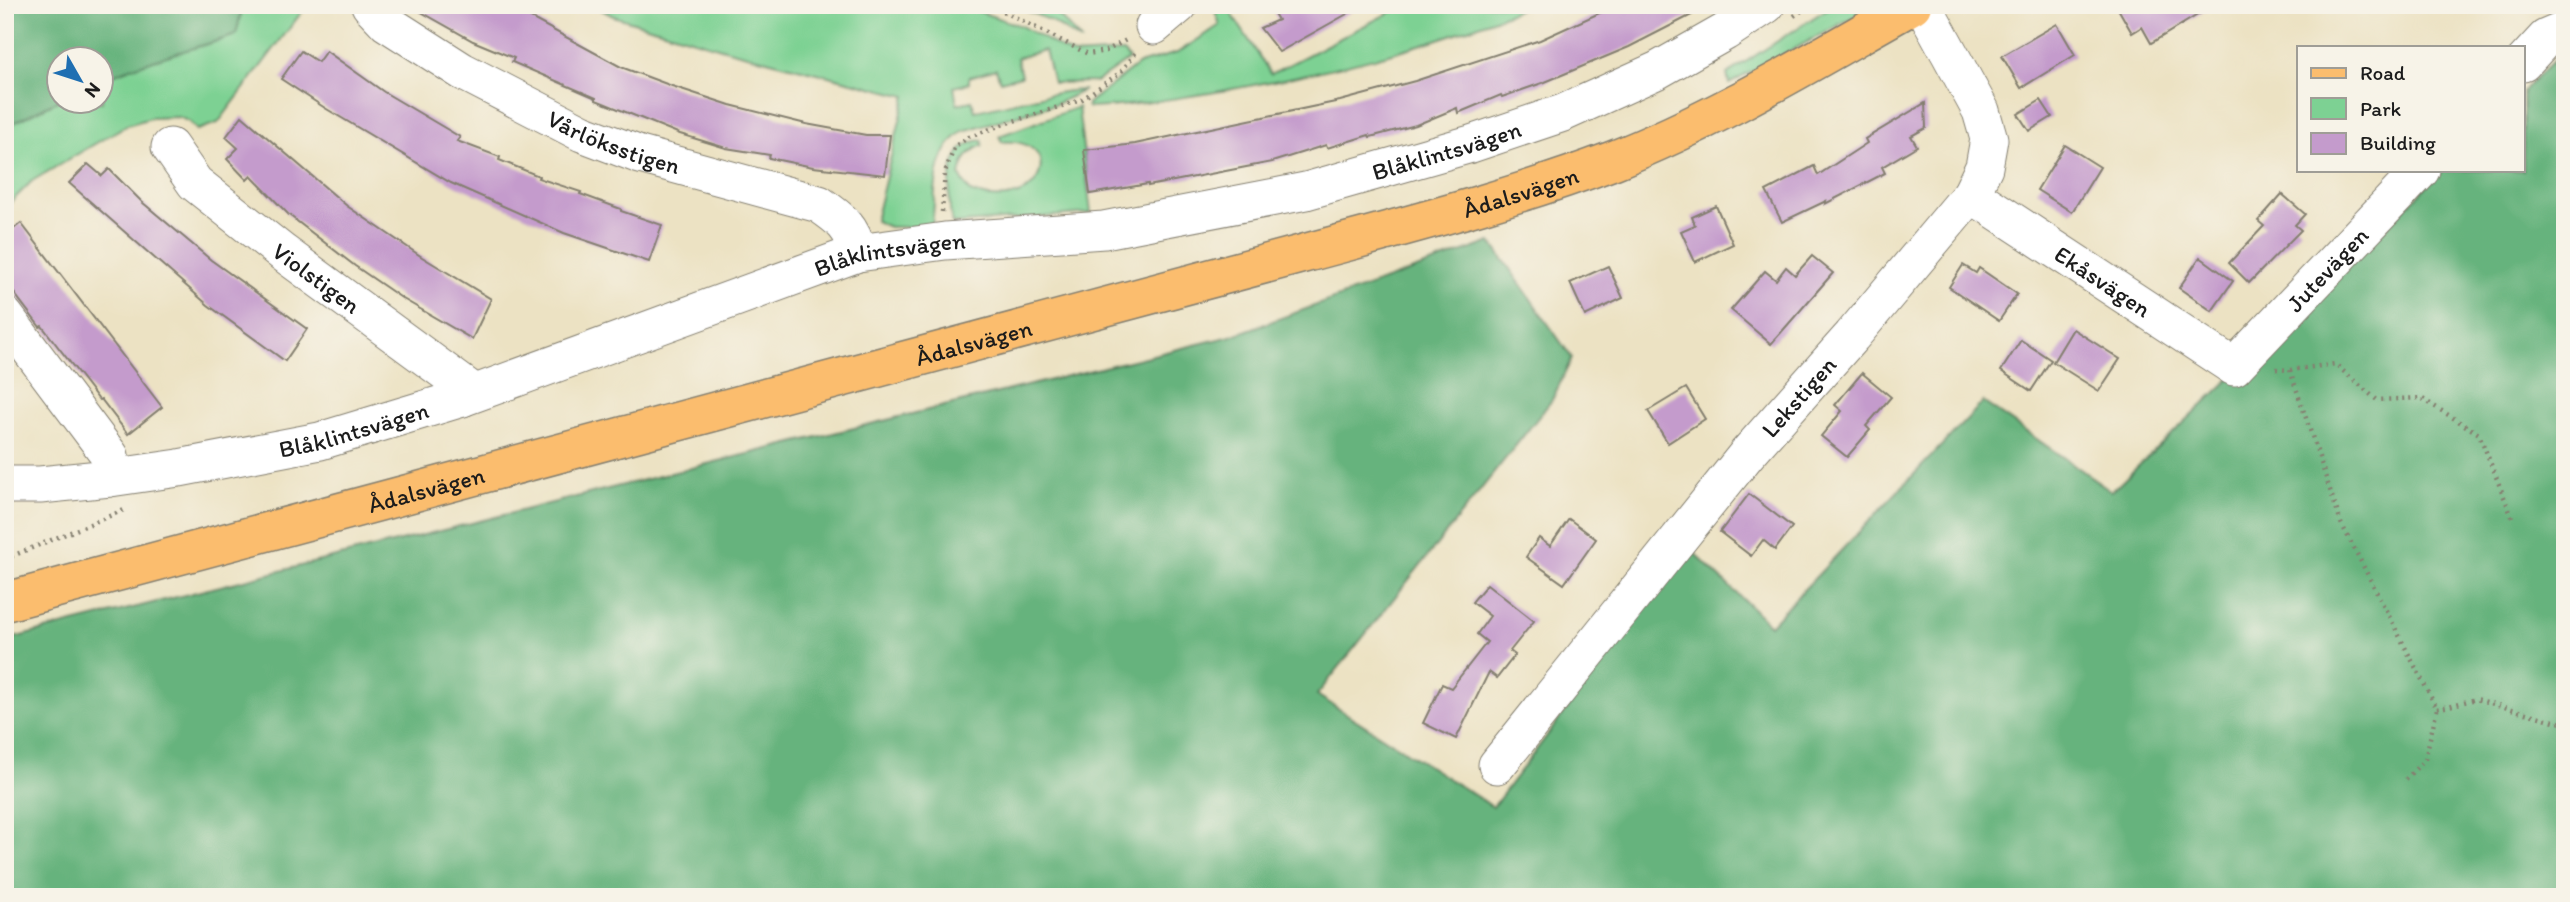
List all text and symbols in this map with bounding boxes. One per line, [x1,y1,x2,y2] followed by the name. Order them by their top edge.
[46,46,116,116] north arrow
[2297,46,2524,172] legend
[2360,60,2406,85] text: Road
[80,78,106,103] text: N
[2360,96,2402,121] text: Park
[543,103,684,180] street label: Vårlöksstigen
[1369,114,1525,186] street label: Blåklintsvägen
[2360,130,2436,155] text: Building
[1459,160,1582,224] street label: Ådalsvägen
[2280,220,2375,317] street label: Jutevägen
[810,225,967,282] street label: Blåklintsvägen
[267,236,367,319] street label: Violstigen
[2049,239,2157,323] street label: Ekåsvägen
[912,312,1036,372] street label: Ådalsvägen
[1755,350,1842,443] street label: Lekstigen
[276,394,432,463] street label: Blåklintsvägen
[365,459,488,519] street label: Ådalsvägen

